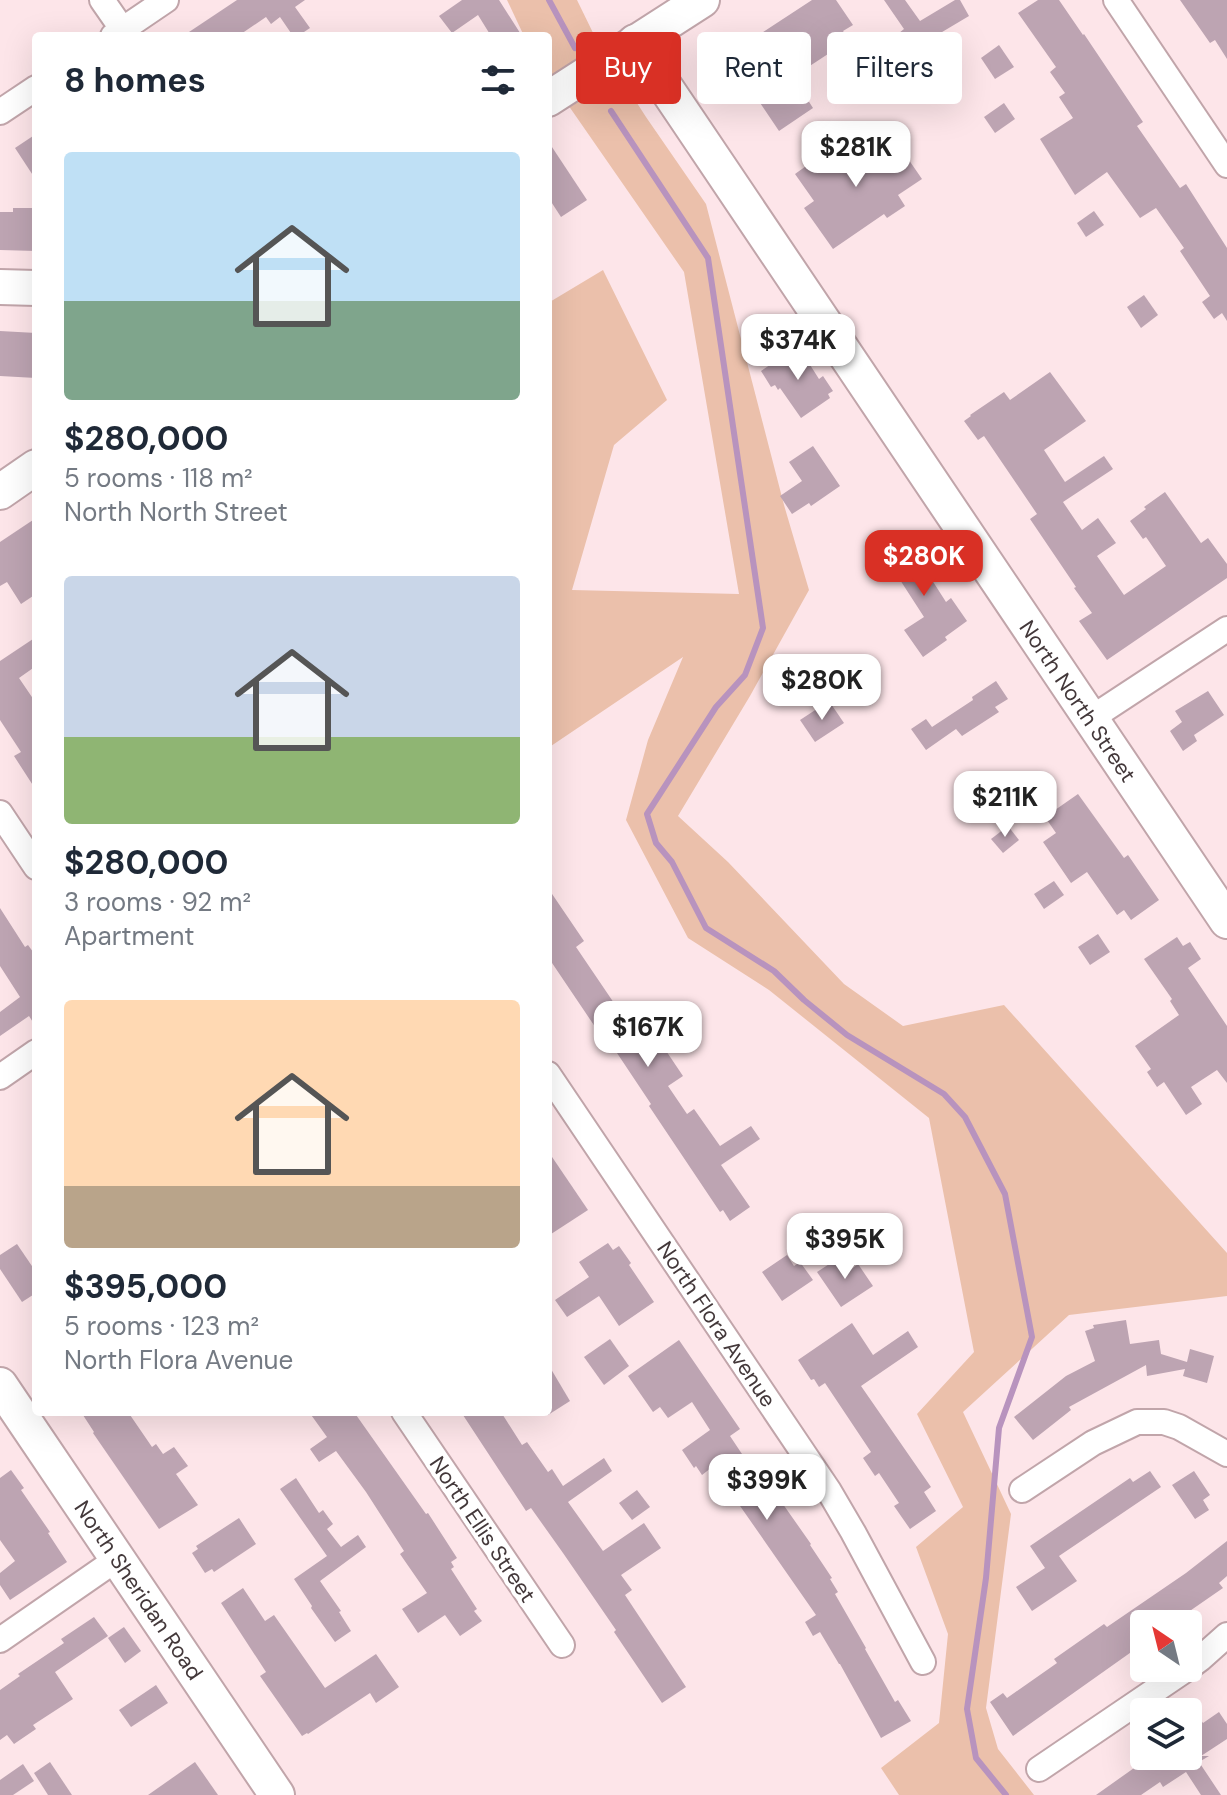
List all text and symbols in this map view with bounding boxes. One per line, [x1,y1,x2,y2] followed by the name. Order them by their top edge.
[576,32,681,104] chip: Buy
[697,32,811,104] chip: Rent
[827,32,962,104] chip: Filters
[64,58,206,103] text: 8 homes
[476,58,520,102] icon: filters
[800,121,912,189] pin: $281K
[820,130,892,164] text: $281K
[220,204,364,348] icon: home
[742,314,854,382] pin: $374K
[759,323,837,357] text: $374K
[64,416,229,461] text: $280,000
[64,461,253,495] text: 5 rooms · 118 m²
[64,495,288,529] text: North North Street
[868,530,980,598] pin: $280K
[883,539,965,573] text: $280K
[1013,615,1143,788] street label: North North Street
[220,628,364,772] icon: home
[766,654,878,722] pin: $280K
[781,663,863,697] text: $280K
[949,771,1061,839] pin: $211K
[972,780,1038,814] text: $211K
[64,840,229,885] text: $280,000
[64,885,251,919] text: 3 rooms · 92 m²
[64,919,195,953] text: Apartment
[592,1001,704,1069] pin: $167K
[612,1010,684,1044] text: $167K
[220,1052,364,1196] icon: home
[789,1213,901,1281] pin: $395K
[805,1222,885,1256] text: $395K
[650,1236,783,1413] street label: North Flora Avenue
[64,1264,227,1309] text: $395,000
[64,1309,259,1343] text: 5 rooms · 123 m²
[64,1343,293,1377] text: North Flora Avenue
[423,1451,542,1608] street label: North Ellis Street
[711,1454,823,1522] pin: $399K
[727,1463,807,1497] text: $399K
[68,1495,209,1686] street label: North Sheridan Road
[1130,1610,1202,1682] north arrow
[1130,1610,1202,1770] map controls
[1130,1698,1202,1770] button: layers

